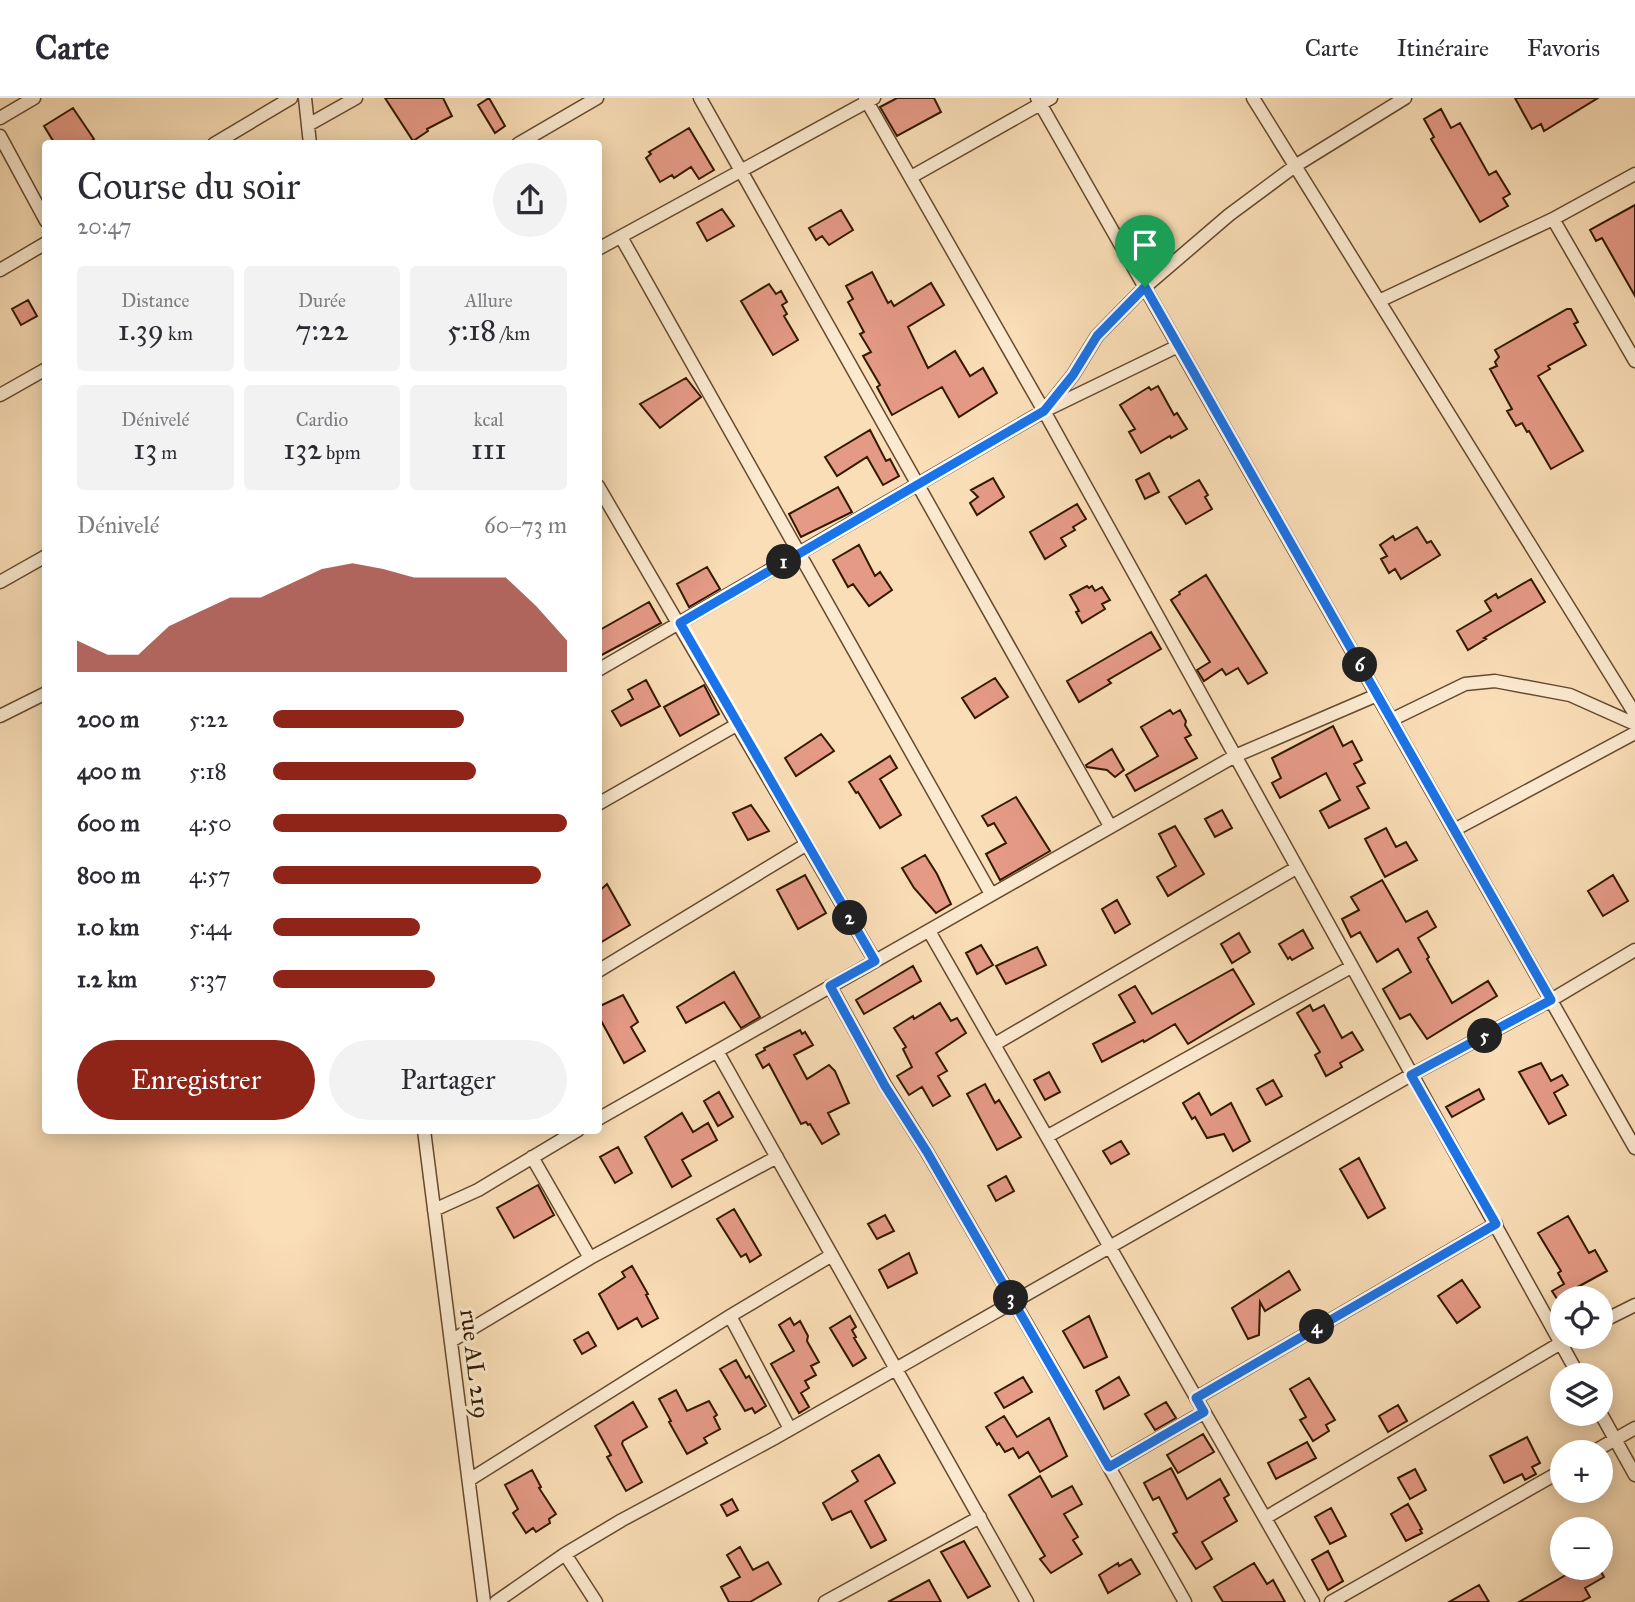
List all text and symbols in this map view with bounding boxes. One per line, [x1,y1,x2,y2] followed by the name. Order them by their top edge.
[35,28,109,68] text: Carte
[1305,33,1359,63] text: Carte
[1397,33,1489,63] text: Itinéraire
[1527,33,1600,63] text: Favoris
[77,163,300,209] text: Course du soir
[493,163,567,237] button: share
[77,212,132,240] text: 20:47
[1115,215,1175,287] pin
[1126,226,1164,264] icon: arrive
[121,289,189,312] text: Distance
[298,289,346,312] text: Durée
[465,289,513,312] text: Allure
[118,312,164,348] text: 1.39
[295,312,349,348] text: 7:22
[447,312,496,348] text: 5:18
[164,322,193,345] text: km
[496,322,530,345] text: /km
[121,408,189,431] text: Dénivelé
[296,408,348,431] text: Cardio
[474,408,504,431] text: kcal
[133,431,157,467] text: 13
[283,431,322,467] text: 132
[471,431,506,467] text: 111
[157,441,177,464] text: m
[322,441,361,464] text: bpm
[77,511,159,539] text: Dénivelé
[484,511,567,539] text: 60–73 m
[766,545,802,580] pin: 1
[780,550,787,573] text: 1
[1342,648,1378,682] pin: 6
[1355,653,1364,676] text: 6
[77,705,139,733] text: 200 m
[189,705,228,733] text: 5:22
[77,757,141,785] text: 400 m
[189,757,227,785] text: 5:18
[77,809,140,837] text: 600 m
[189,809,232,837] text: 4:50
[77,861,140,889] text: 800 m
[189,861,231,889] text: 4:57
[832,900,868,936] pin: 2
[845,906,854,929] text: 2
[77,913,139,941] text: 1.0 km
[189,913,231,941] text: 5:44
[77,965,137,993] text: 1.2 km
[189,965,227,993] text: 5:37
[1468,1018,1502,1054] pin: 5
[1480,1024,1489,1047] text: 5
[77,1040,315,1120] button: Enregistrer
[329,1040,567,1120] button: Partager
[993,1280,1028,1316] pin: 3
[1007,1286,1014,1309] text: 3
[1550,1286,1613,1580] map controls
[1550,1286,1613,1349] button: locate
[453,1307,497,1421] street label: rue AL 219
[1300,1310,1334,1344] pin: 4
[1311,1315,1322,1338] text: 4
[1550,1363,1613,1426] button: layers
[1550,1440,1613,1503] button: +
[1550,1517,1613,1580] button: −

